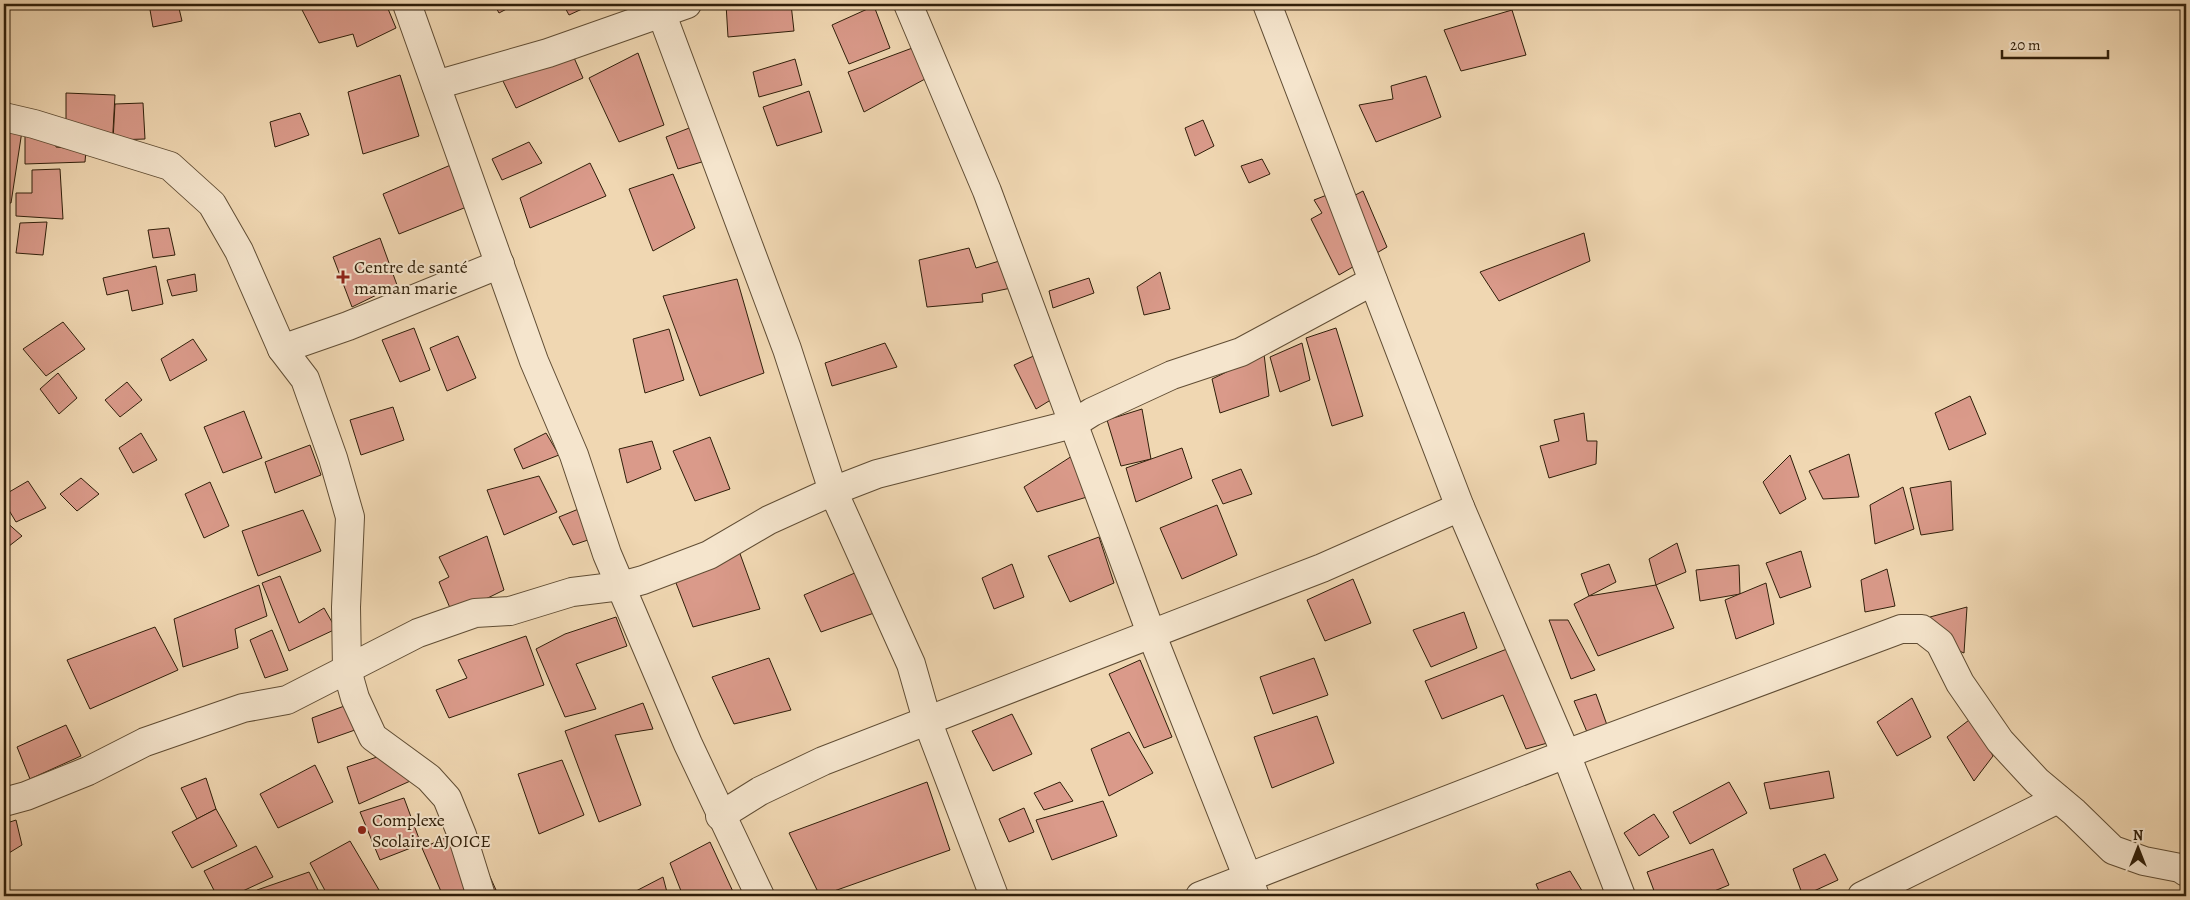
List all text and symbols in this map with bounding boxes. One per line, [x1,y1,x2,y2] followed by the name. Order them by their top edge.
[2002,28,2109,60] scale bar
[2010,35,2041,55] text: 20 m
[354,255,468,300] place label: Centre de santé maman marie
[336,270,350,284] marker: Centre de santé maman marie
[372,808,491,853] place label: Complexe Scolaire AJOICE
[2112,822,2162,872] north arrow
[356,824,368,836] marker: Complexe Scolaire AJOICE
[2133,826,2143,845] text: N

